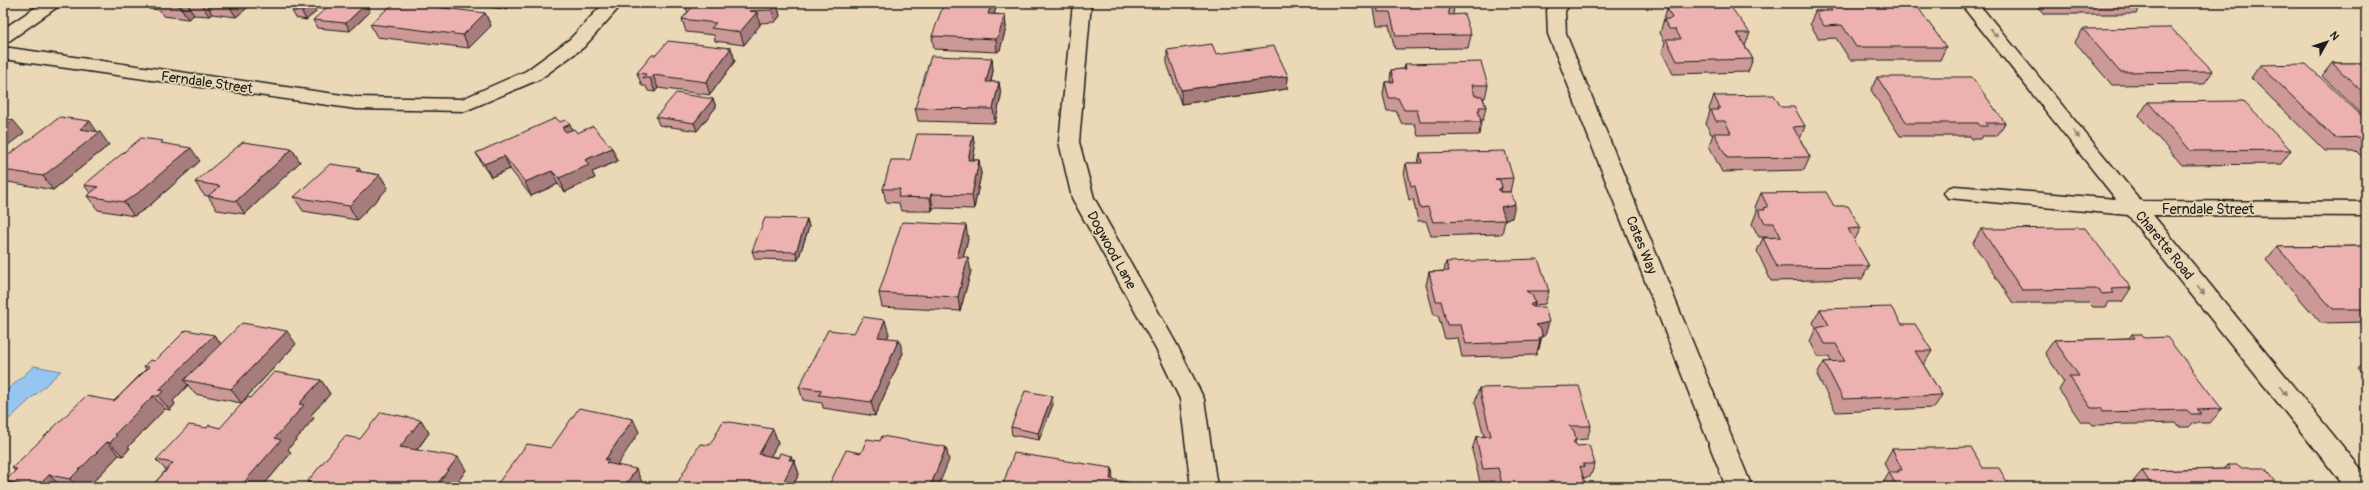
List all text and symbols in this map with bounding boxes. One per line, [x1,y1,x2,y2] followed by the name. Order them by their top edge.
[2307,22,2347,62] north arrow
[1990,28,1998,39] one-way arrow
[2327,29,2342,43] text: N
[160,68,254,97] street label: Ferndale Street
[2071,129,2080,140] one-way arrow
[2162,201,2255,218] street label: Ferndale Street
[2132,207,2198,283] street label: Charette Road
[1083,208,1140,292] street label: Dogwood Lane
[1622,214,1661,277] street label: Cates Way
[2197,284,2206,295] one-way arrow
[2278,386,2287,397] one-way arrow

